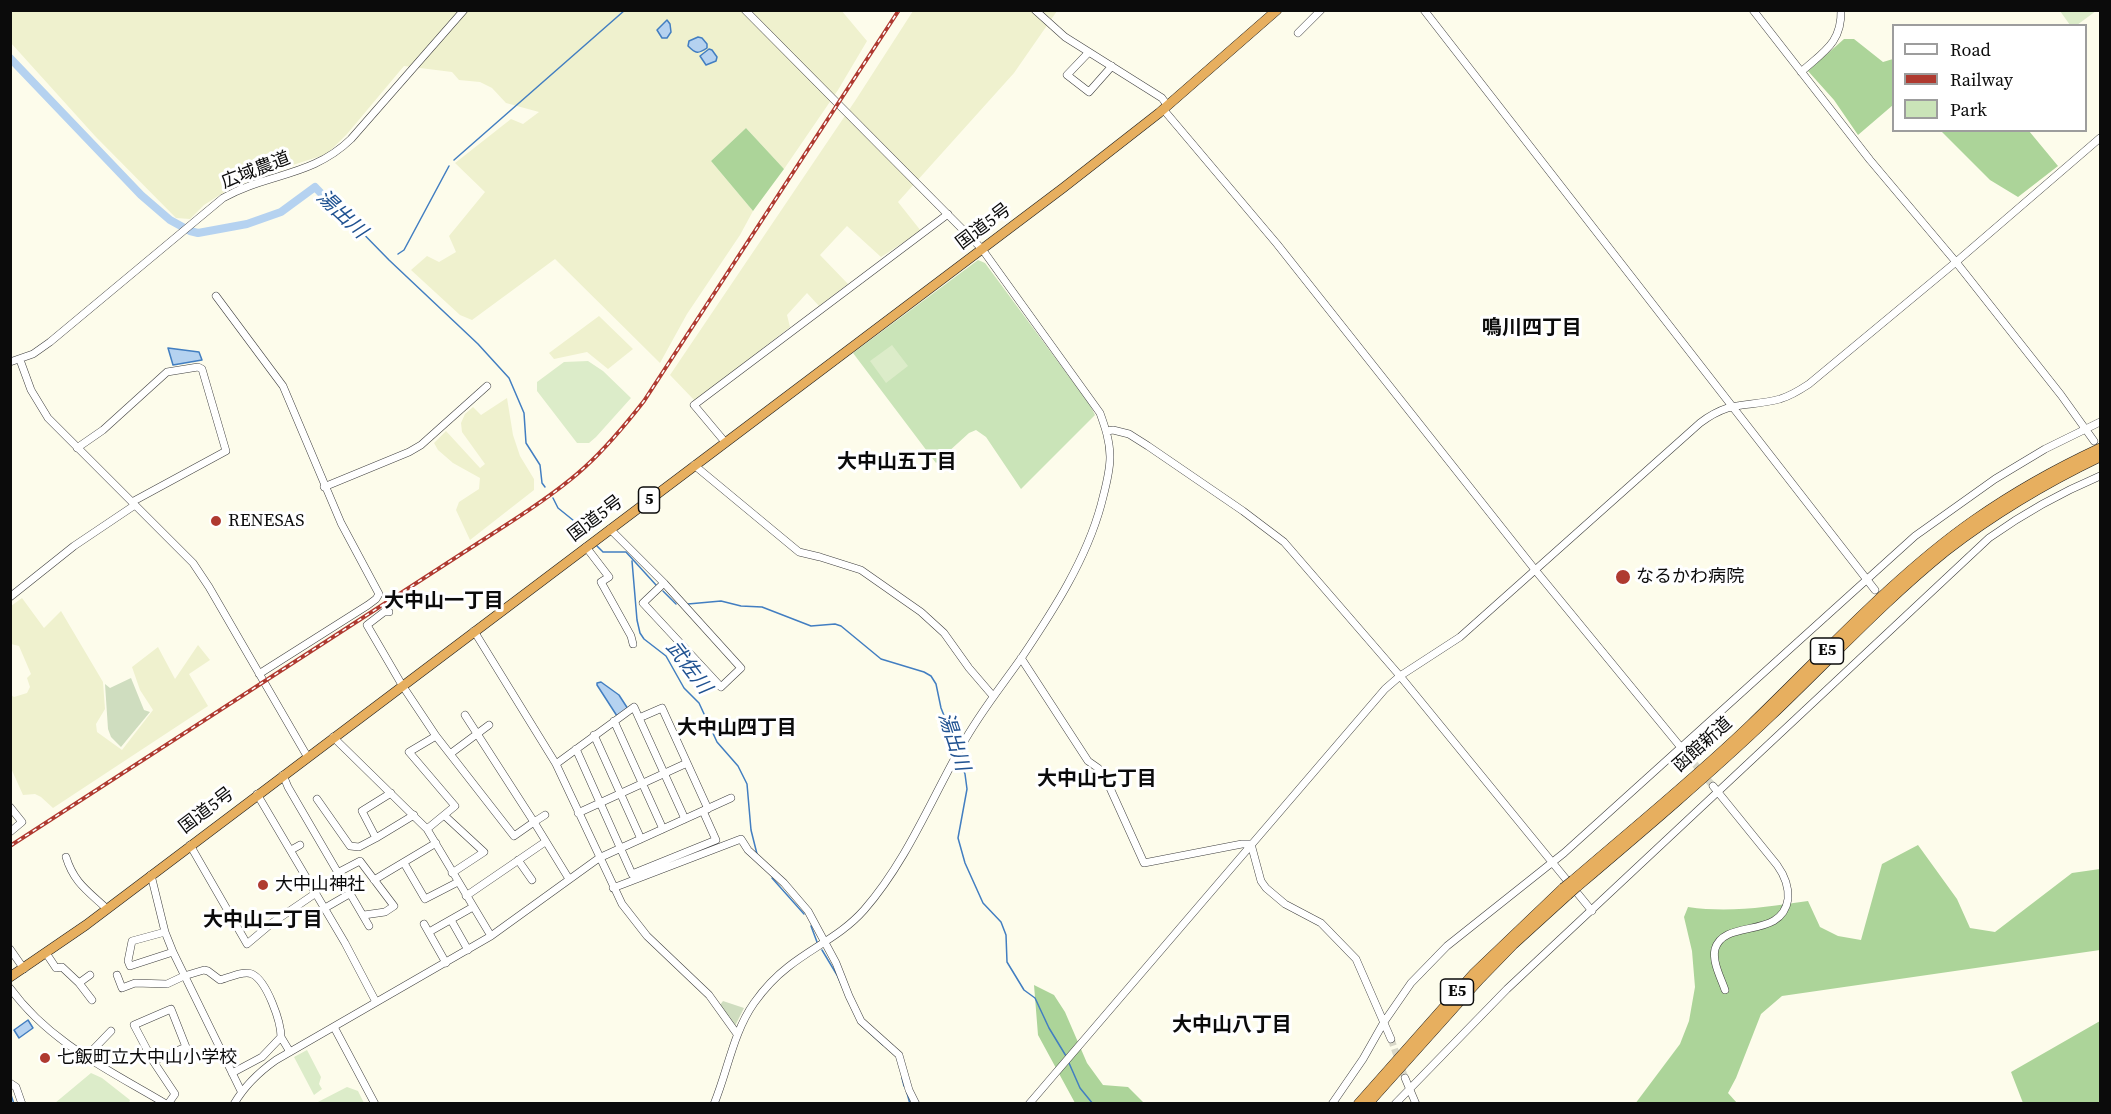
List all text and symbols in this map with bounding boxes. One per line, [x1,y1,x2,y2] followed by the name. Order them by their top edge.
[1892,24,2087,132] legend
[1950,37,1991,62] text: Road
[1950,67,2013,92] text: Railway
[1950,97,1987,122] text: Park
[219,148,293,194] street label: 広域農道
[311,186,371,244] water label: 湯出川
[952,199,1016,255] street label: 国道5号
[1482,317,1582,341] district label: 鳴川四丁目
[837,451,957,475] district label: 大中山五丁目
[638,487,660,513] road number: 5
[564,491,628,547] street label: 国道5号
[228,510,304,532] place label: RENESAS
[209,514,223,528] marker: RENESAS
[1636,566,1744,588] place label: なるかわ病院
[1614,568,1632,586] marker: なるかわ病院
[384,590,504,614] district label: 大中山一丁目
[660,637,716,699] water label: 武佐川
[1810,638,1844,664] road number: E5
[932,710,974,774] water label: 湯出川
[1669,713,1737,777] street label: 函館新道
[677,717,797,741] district label: 大中山四丁目
[1037,768,1157,792] district label: 大中山七丁目
[175,783,239,839] street label: 国道5号
[275,874,365,896] place label: 大中山神社
[256,878,270,892] marker: 大中山神社
[203,909,323,933] district label: 大中山二丁目
[1440,979,1474,1005] road number: E5
[1172,1014,1292,1038] district label: 大中山八丁目
[57,1047,237,1069] place label: 七飯町立大中山小学校
[38,1051,52,1065] marker: 七飯町立大中山小学校

